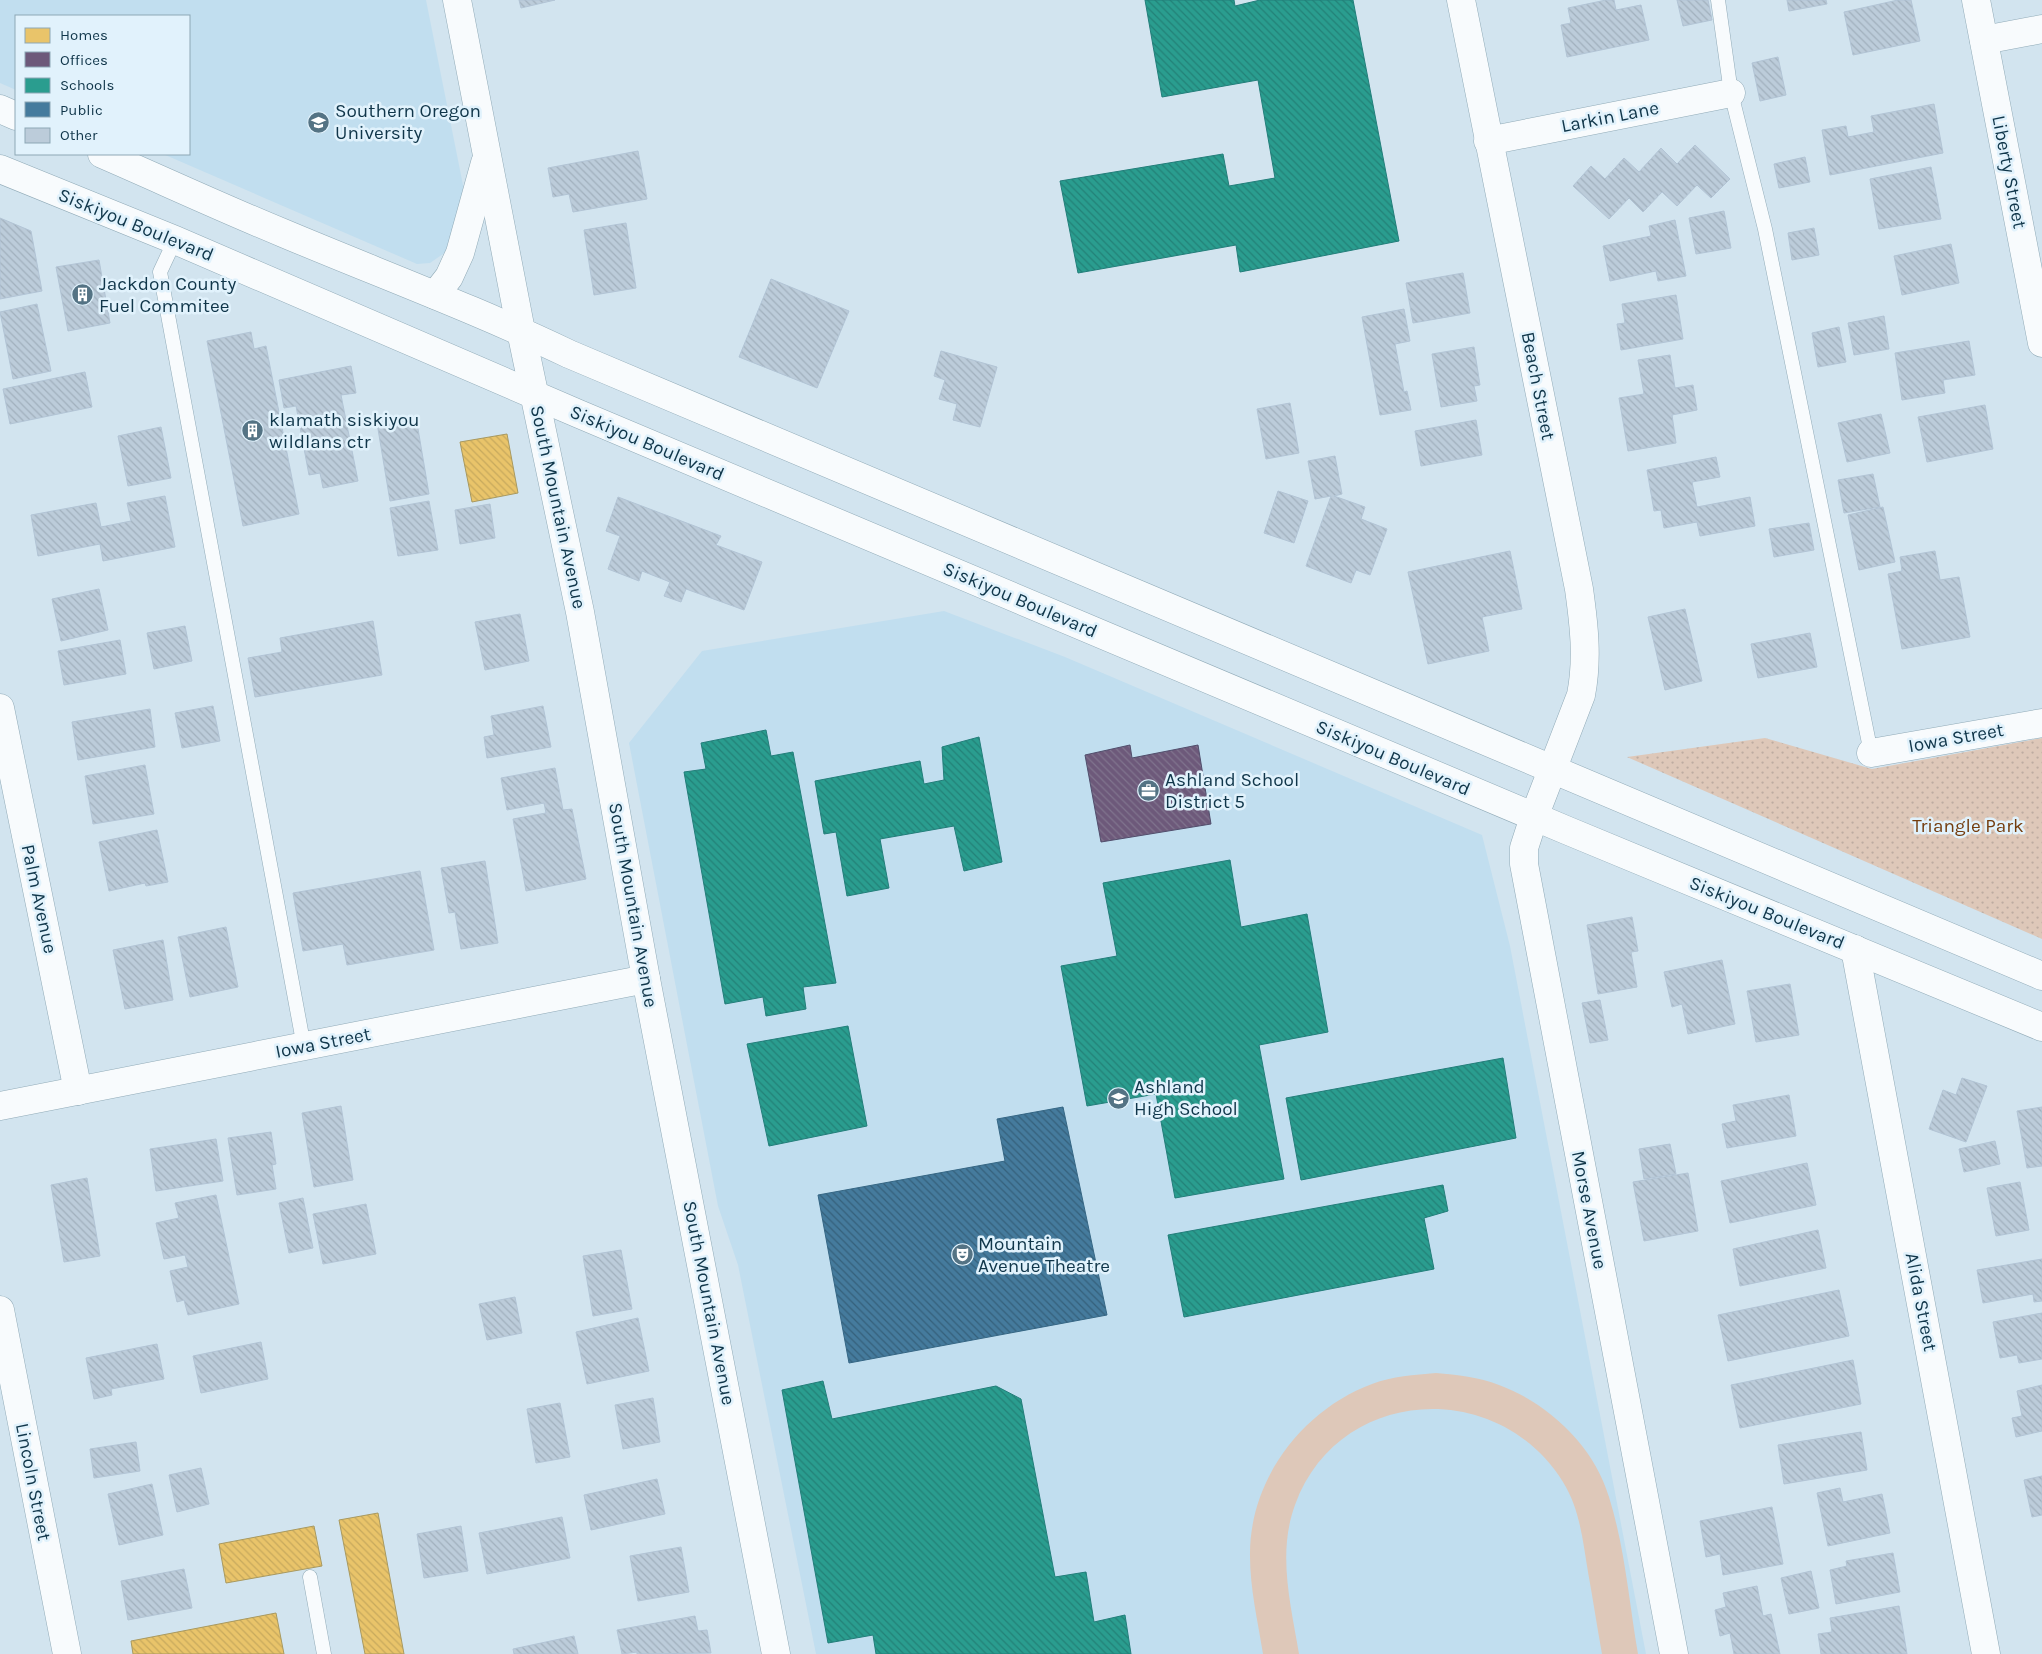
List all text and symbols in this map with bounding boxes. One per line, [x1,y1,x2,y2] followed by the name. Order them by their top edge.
[15,15,190,155] legend
[60,26,108,44] text: Homes
[60,51,108,69] text: Offices
[60,76,114,94] text: Schools
[1559,97,1661,137] street label: Larkin Lane
[335,100,481,144] place label: Southern Oregon University
[60,101,103,119] text: Public
[307,110,331,134] school or university icon: Southern Oregon University
[1987,113,2031,231] street label: Liberty Street
[60,126,98,144] text: Other
[55,184,217,266] street label: Siskiyou Boulevard
[99,273,236,317] place label: Jackdon County Fuel Commitee
[71,283,95,307] building icon: Jackdon County Fuel Commitee
[1517,330,1559,442] street label: Beach Street
[566,401,728,485] street label: Siskiyou Boulevard
[526,403,590,611] street label: South Mountain Avenue
[269,409,420,453] place label: klamath siskiyou wildlans ctr
[241,419,265,443] building icon: klamath siskiyou wildlans ctr
[939,558,1101,642] street label: Siskiyou Boulevard
[1312,716,1474,800] street label: Siskiyou Boulevard
[1907,719,2005,757] street label: Iowa Street
[1165,769,1299,813] place label: Ashland School District 5
[1137,779,1161,803] office icon: Ashland School District 5
[604,801,662,1009] street label: South Mountain Avenue
[1912,815,2024,837] park label: Triangle Park
[17,842,61,956] street label: Palm Avenue
[1686,872,1848,954] street label: Siskiyou Boulevard
[273,1023,373,1063] street label: Iowa Street
[1134,1076,1238,1120] place label: Ashland High School
[1106,1086,1130,1110] school or university icon: Ashland High School
[1567,1149,1611,1271] street label: Morse Avenue
[678,1199,740,1407] street label: South Mountain Avenue
[978,1233,1110,1277] place label: Mountain Avenue Theatre
[950,1243,974,1267] theatre icon: Mountain Avenue Theatre
[1901,1251,1941,1353] street label: Alida Street
[11,1421,55,1543] street label: Lincoln Street

